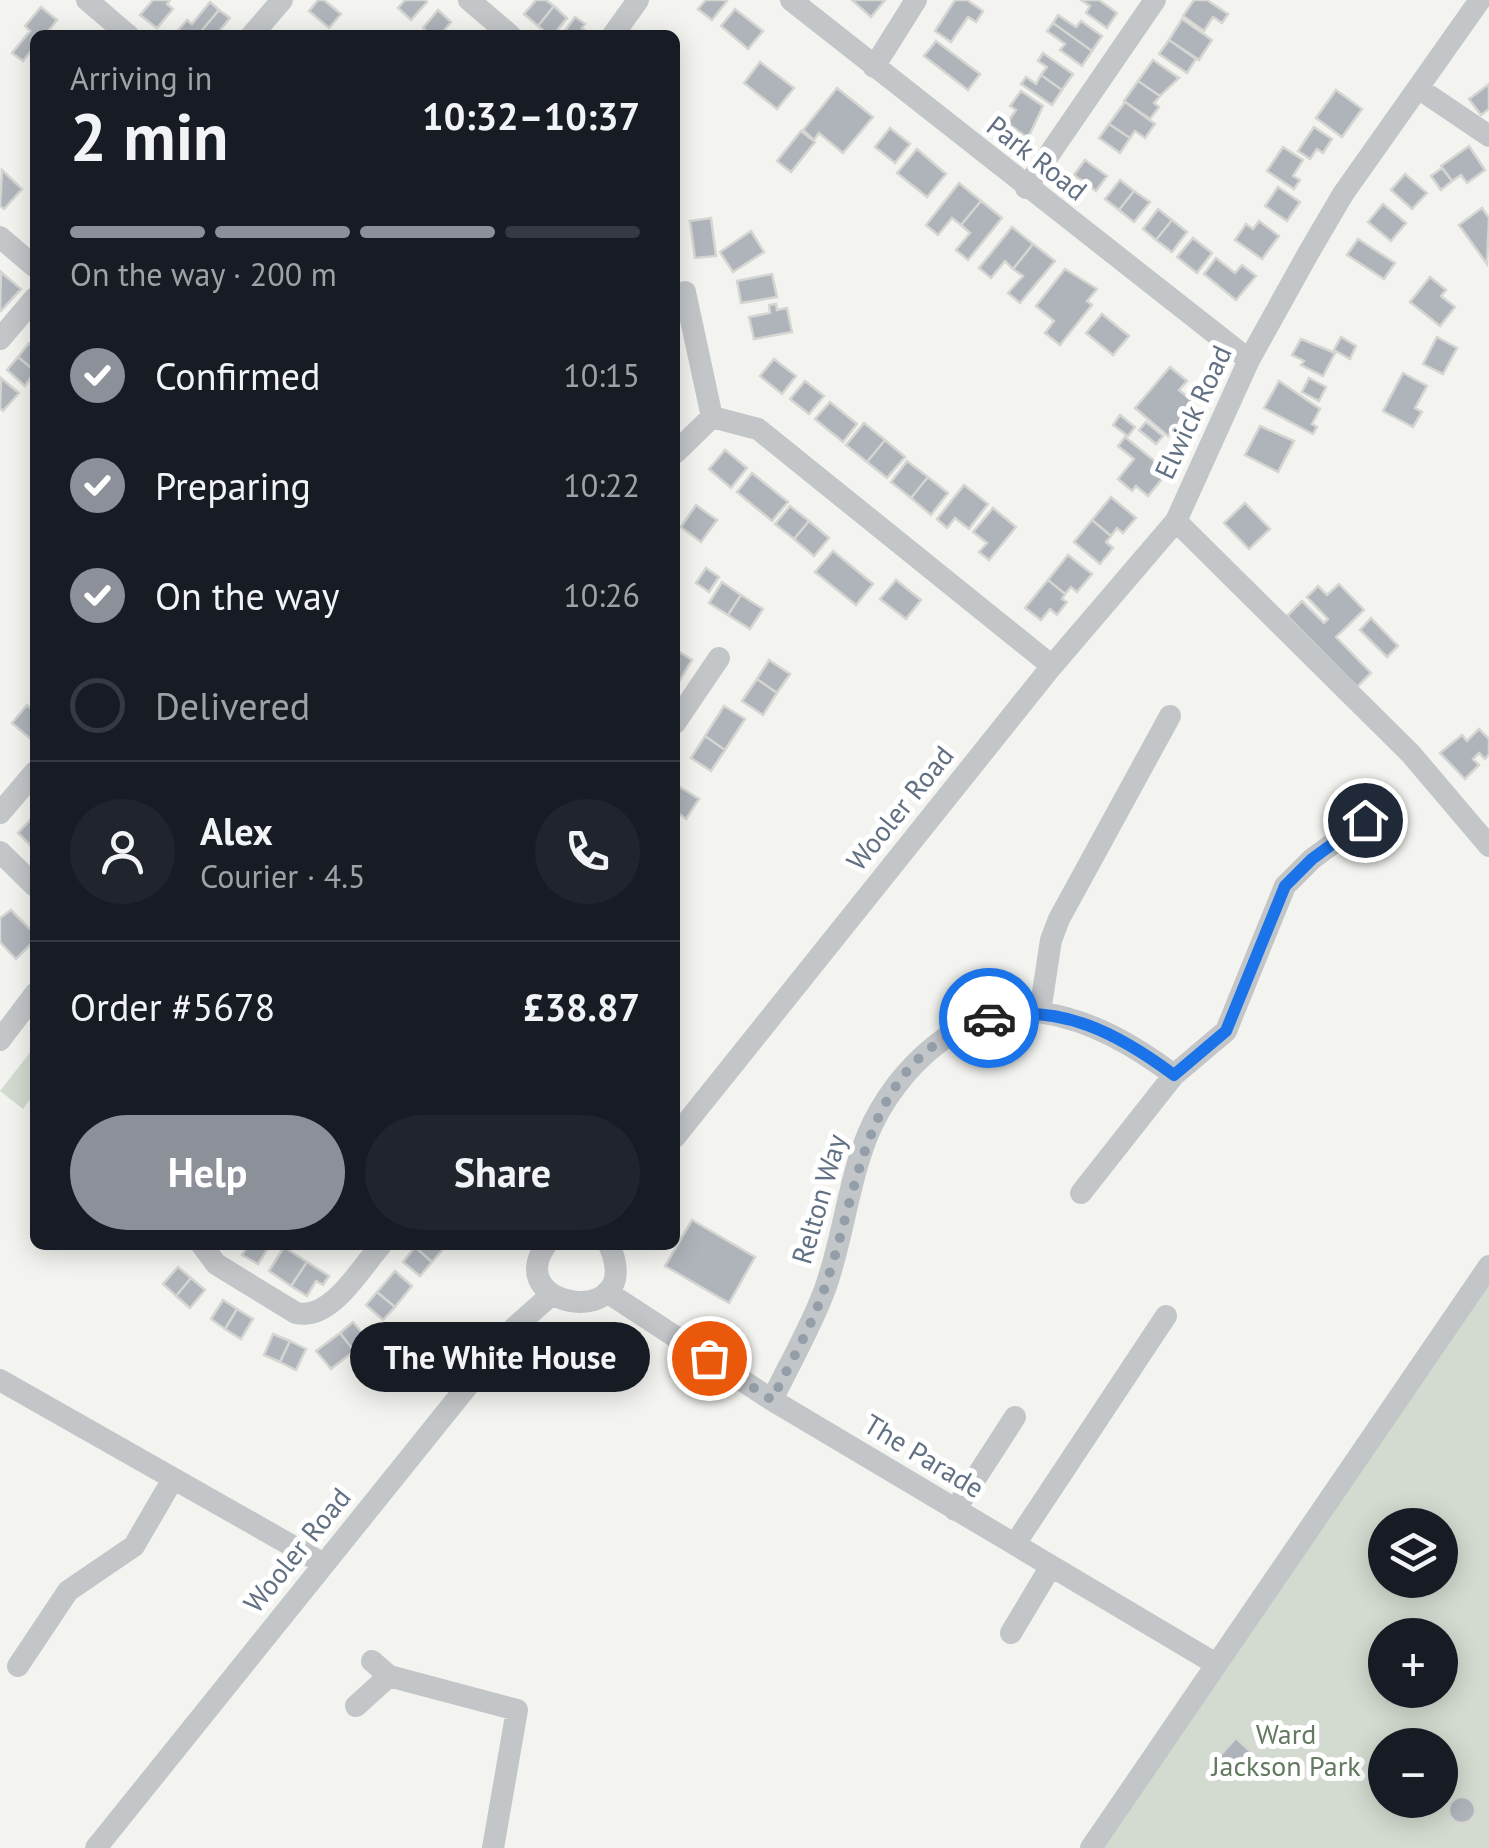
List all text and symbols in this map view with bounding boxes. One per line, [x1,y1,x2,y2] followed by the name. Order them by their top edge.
[70,57,212,99] text: Arriving in
[422,91,640,140] text: 10:32–10:37
[70,94,229,178] text: 2 min
[980,107,1095,208] street label: Park Road
[70,253,337,295] text: On the way · 200 m
[1146,339,1240,485] street label: Elwick Road
[70,348,125,403] icon: check
[155,351,321,400] text: Confirmed
[563,354,640,396] text: 10:15
[70,458,125,513] icon: check
[155,461,311,510] text: Preparing
[563,464,640,506] text: 10:22
[70,568,125,623] icon: check
[155,571,340,620] text: On the way
[563,574,640,616] text: 10:26
[155,681,310,730] text: Delivered
[838,737,961,878] street label: Wooler Road
[1323,778,1408,863] pin
[1338,793,1393,848] icon: home
[70,799,175,904] button: person
[535,799,640,904] button: phone
[200,806,273,855] text: Alex
[200,855,366,897] text: Courier · 4.5
[939,968,1039,1068] courier
[70,982,275,1031] text: Order #5678
[523,982,640,1031] text: £38.87
[962,991,1017,1046] icon: car
[70,1115,345,1230] button: Help
[365,1115,640,1230] button: Share
[782,1130,855,1268] street label: Relton Way
[667,1316,752,1401] pin
[349,1323,649,1393] callout: The White House
[682,1331,737,1386] icon: bag
[383,1336,617,1378] text: The White House
[857,1405,991,1506] street label: The Parade
[235,1479,358,1620] street label: Wooler Road
[1368,1508,1458,1818] map controls
[1368,1508,1458,1598] button: layers
[1368,1618,1458,1708] button: +
[1210,1715,1361,1784] park label: Ward Jackson Park
[1368,1728,1458,1818] button: −

